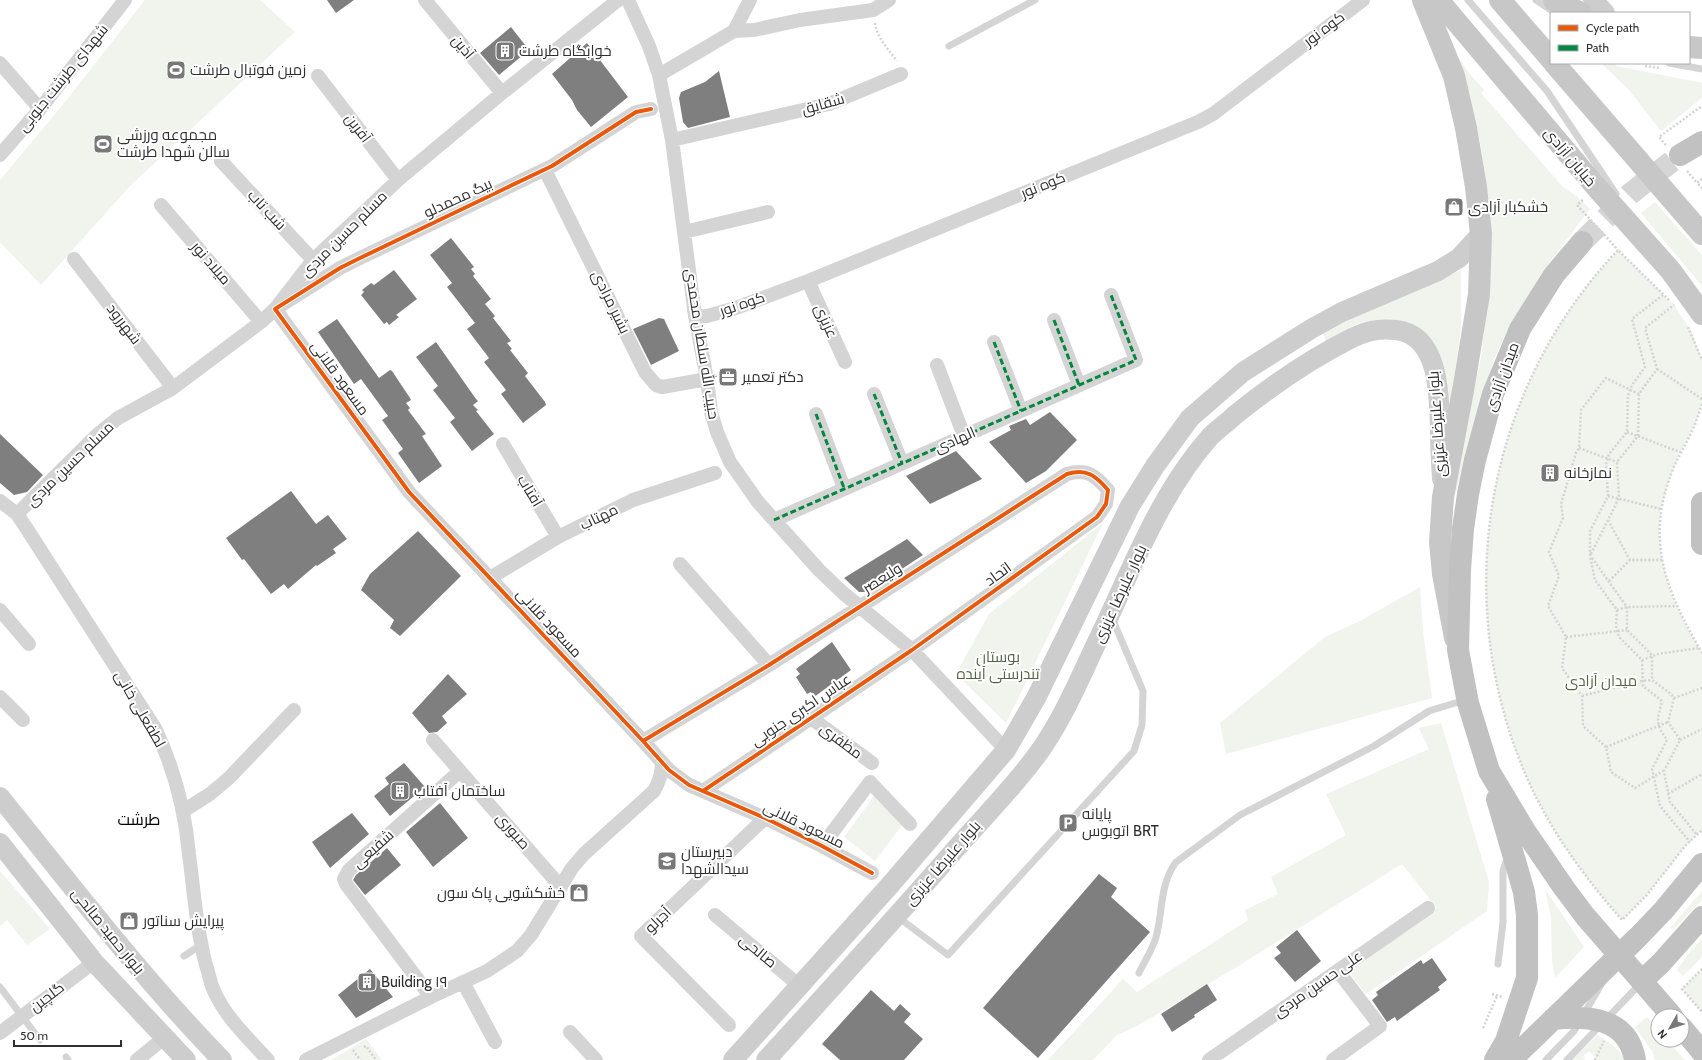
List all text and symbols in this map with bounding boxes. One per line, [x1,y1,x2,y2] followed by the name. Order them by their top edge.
[1299,8,1348,51] street label: کوه نور
[1550,12,1690,64] legend
[14,20,113,136] street label: شهدای طرشت جنوبی
[1586,20,1639,35] text: Cycle path
[447,31,478,63] street label: آذین
[494,40,516,62] building icon: خوابگاه طرشت
[1586,40,1609,55] text: Path
[519,42,612,60] place label: خوابگاه طرشت
[165,59,187,81] sports icon: زمین فوتبال طرشت
[190,61,306,80] place label: زمین فوتبال طرشت
[799,89,847,120] street label: شقایق
[340,110,375,147] street label: آفرین
[1539,124,1600,191] street label: خیابان آزادی
[117,126,230,162] place label: مجموعه ورزشی سالن شهدا طرشت
[92,133,114,155] sports icon: مجموعه ورزشی سالن شهدا طرشت
[1017,168,1068,202] street label: کوه نور
[421,174,495,222] street label: بیگ محمدلو
[244,186,290,234] street label: شب تاب
[297,187,392,282] street label: مسلم حسین مردی
[1443,196,1465,218] shop icon: خشکبار آزادی
[1468,198,1548,217] place label: خشکبار آزادی
[187,237,235,288] street label: میلاد نور
[587,267,634,337] street label: بشیر مرادی
[680,267,724,421] street label: حبیب الله سلطان محمدی
[716,288,767,320] street label: کوه نور
[102,300,145,348] street label: شهررود
[810,301,841,341] street label: عزیزی
[306,337,373,419] street label: مسعود قلانی
[1481,340,1524,414] street label: میدان آزادی
[717,366,739,388] office icon: دکتر تعمیر
[741,368,804,386] place label: دکتر تعمیر
[1424,370,1451,478] street label: بلوار علیرضا عزیزی
[22,418,118,511] street label: مسلم حسین مردی
[932,423,979,458] street label: الهادی
[1539,462,1561,484] building icon: نمازخانه
[1564,464,1612,482] place label: نمازخانه
[514,472,546,510] street label: آفتاب
[577,500,621,535] street label: مهتاب
[1089,542,1152,646] street label: بلوار علیرضا عزیزی
[981,558,1015,590] street label: اتحاد
[858,559,905,598] street label: ولیعصر
[512,585,586,662] street label: مسعود قلانی
[956,648,1040,684] park label: بوستان تندرستی آینده
[110,667,169,751] street label: لطفعلی خانی
[747,670,855,751] street label: عباس اکبری جنوبی
[1565,672,1637,691] park label: میدان آزادی
[816,719,866,764] street label: مظفری
[389,780,411,802] building icon: ساختمان آفتاب
[414,782,505,801] place label: ساختمان آفتاب
[760,798,847,853] street label: مسعود قلانی
[1082,805,1159,841] place label: پایانه اتوبوس BRT
[491,809,534,854] street label: صبوری
[118,810,161,829] district label: طرشت
[1057,812,1079,834] parking icon: پایانه اتوبوس BRT
[901,817,985,910] street label: بلوار علیرضا عزیزی
[349,826,398,873] street label: شفیعی
[681,843,749,879] place label: دبيرستان سیدالشهدا
[656,850,678,872] school or university icon: دبيرستان سیدالشهدا
[568,882,590,904] shop icon: خشکشویی پاک سون
[67,884,148,979] street label: بلوار حمید صالحی
[437,884,565,903] place label: خشکشویی پاک سون
[641,903,675,937] street label: آجرلو
[118,910,140,932] shop icon: پیرایش سناتور
[142,912,224,931] place label: پیرایش سناتور
[735,930,780,973] street label: صالحی
[1270,947,1367,1022] street label: علی حسین مردی
[356,971,378,993] building icon: Building ۱۹
[381,973,448,991] place label: Building ۱۹
[26,978,68,1017] street label: گلچین
[1650,1008,1690,1048] north arrow
[14,1022,121,1048] scale bar
[1654,1027,1670,1042] text: N
[20,1028,48,1043] text: 50 m

